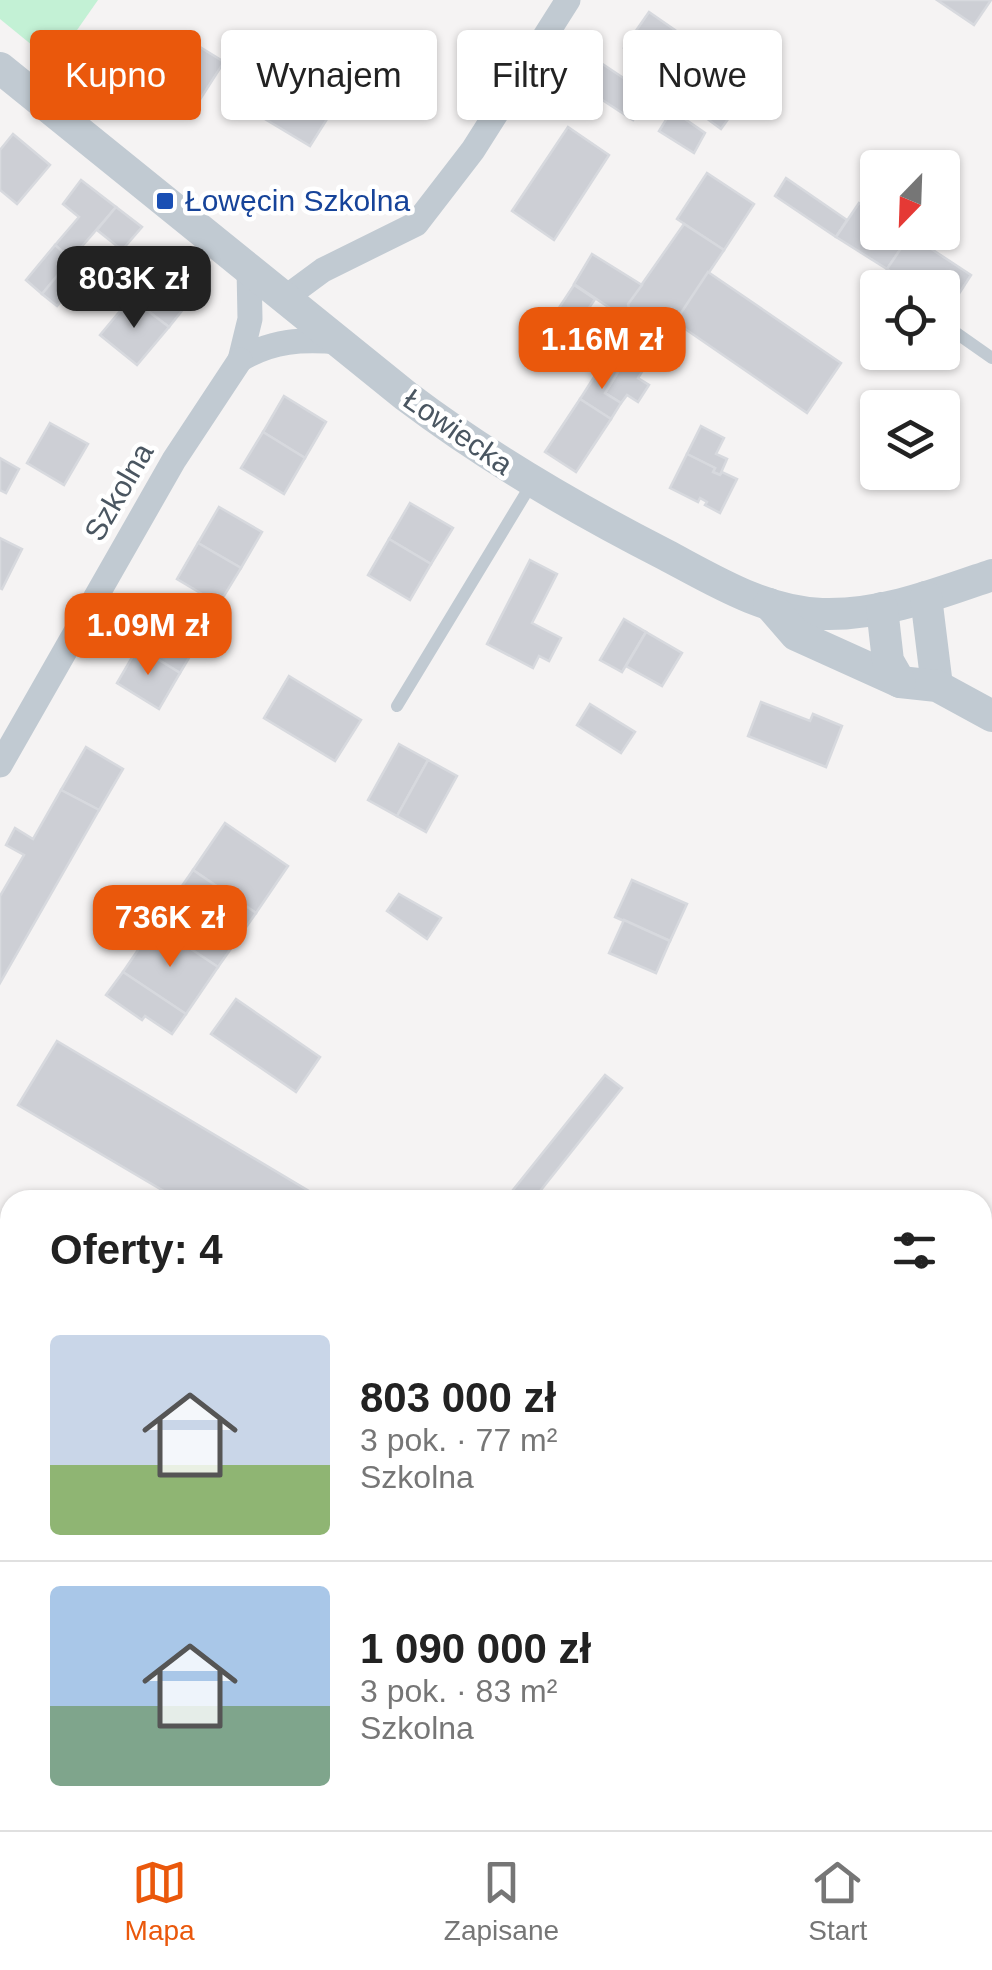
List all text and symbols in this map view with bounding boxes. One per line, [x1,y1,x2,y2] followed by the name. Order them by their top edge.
[30,30,201,120] chip: Kupno
[221,30,437,120] chip: Wynajem
[457,30,603,120] chip: Filtry
[623,30,782,120] chip: Nowe
[860,150,960,250] north arrow
[860,150,960,490] map controls
[185,184,410,217] place label: Łowęcin Szkolna
[154,190,176,212] marker: Łowęcin Szkolna
[42,246,226,331] pin: 803K zł
[79,260,189,296] text: 803K zł
[860,270,960,370] button: locate
[499,307,705,392] pin: 1.16M zł
[541,321,663,357] text: 1.16M zł
[398,382,519,481] street label: Łowiecka
[860,390,960,490] button: layers
[78,437,160,546] street label: Szkolna
[45,593,251,678] pin: 1.09M zł
[87,607,209,643] text: 1.09M zł
[78,885,262,970] pin: 736K zł
[115,899,225,935] text: 736K zł
[887,1223,942,1278] icon: filters
[50,1226,223,1273] text: Oferty: 4
[360,1374,556,1421] text: 803 000 zł
[130,1375,250,1495] icon: home
[360,1422,557,1458] text: 3 pok. · 77 m²
[360,1459,474,1495] text: Szkolna
[360,1625,591,1672] text: 1 090 000 zł
[130,1626,250,1746] icon: home
[360,1673,557,1709] text: 3 pok. · 83 m²
[360,1710,474,1746] text: Szkolna
[125,1855,195,1947] tab: Mapa
[444,1855,559,1947] tab: Zapisane
[808,1855,867,1947] tab: Start

